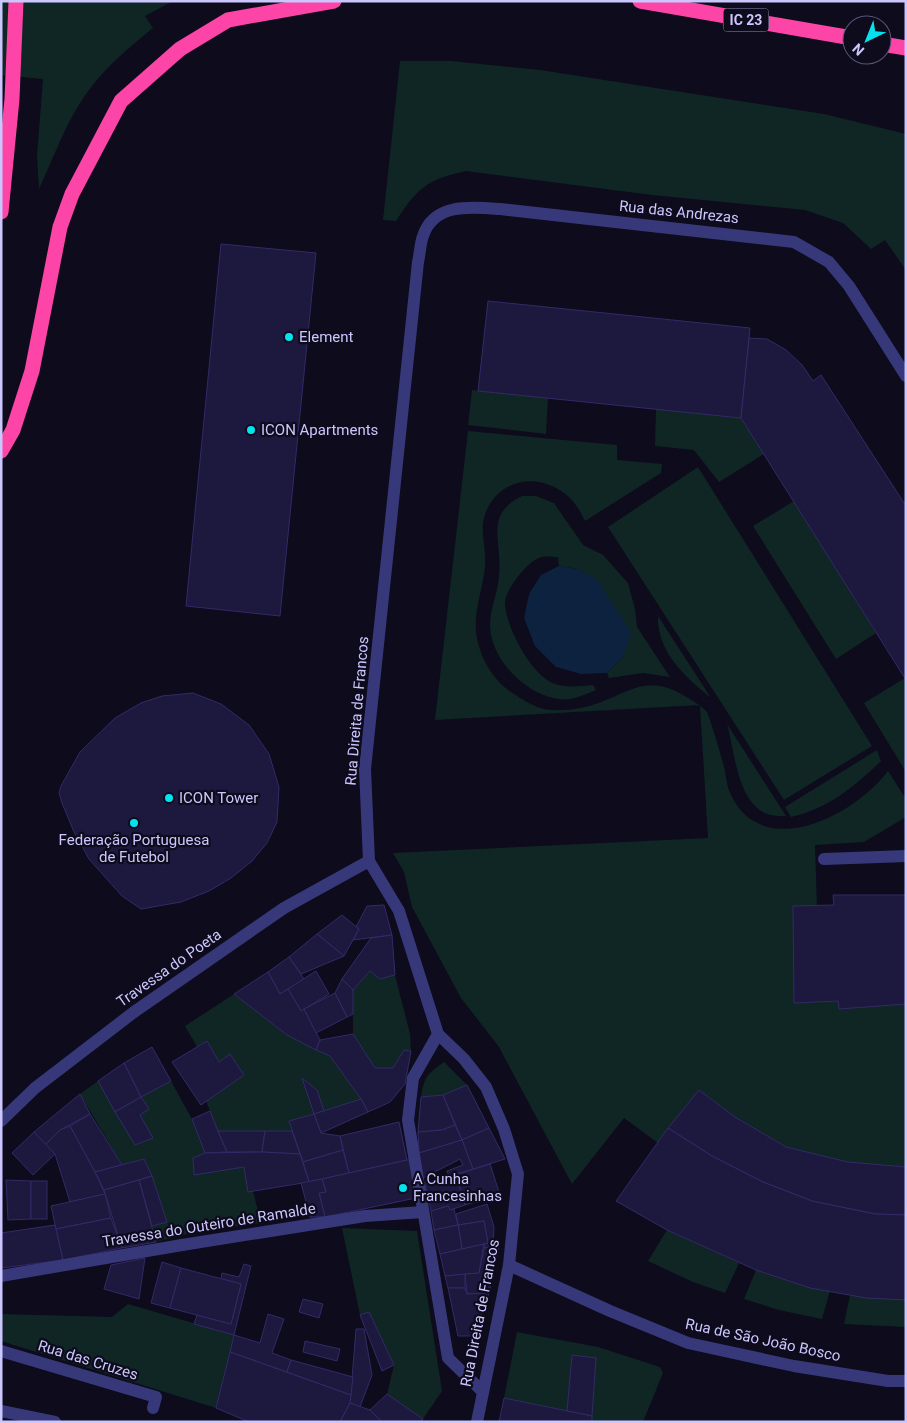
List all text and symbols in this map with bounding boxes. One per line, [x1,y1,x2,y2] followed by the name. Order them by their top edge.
[724,8,768,32] road number: IC 23
[842,15,892,65] north arrow
[849,40,867,59] text: N
[618,197,740,227] street label: Rua das Andrezas
[299,328,354,346] place label: Element
[283,331,295,343] marker: Element
[261,421,378,439] place label: ICON Apartments
[245,424,257,436] marker: ICON Apartments
[342,636,372,786] street label: Rua Direita de Francos
[179,789,258,807] place label: ICON Tower
[163,792,175,804] marker: ICON Tower
[128,817,140,829] marker: Federação Portuguesa de Futebol
[59,831,209,866] place label: Federação Portuguesa de Futebol
[113,925,225,1011] street label: Travessa do Poeta
[413,1170,502,1205] place label: A Cunha Francesinhas
[397,1182,409,1194] marker: A Cunha Francesinhas
[101,1199,317,1251] street label: Travessa do Outeiro de Ramalde
[457,1238,503,1388] street label: Rua Direita de Francos
[684,1315,842,1365] street label: Rua de São João Bosco
[36,1336,140,1384] street label: Rua das Cruzes

